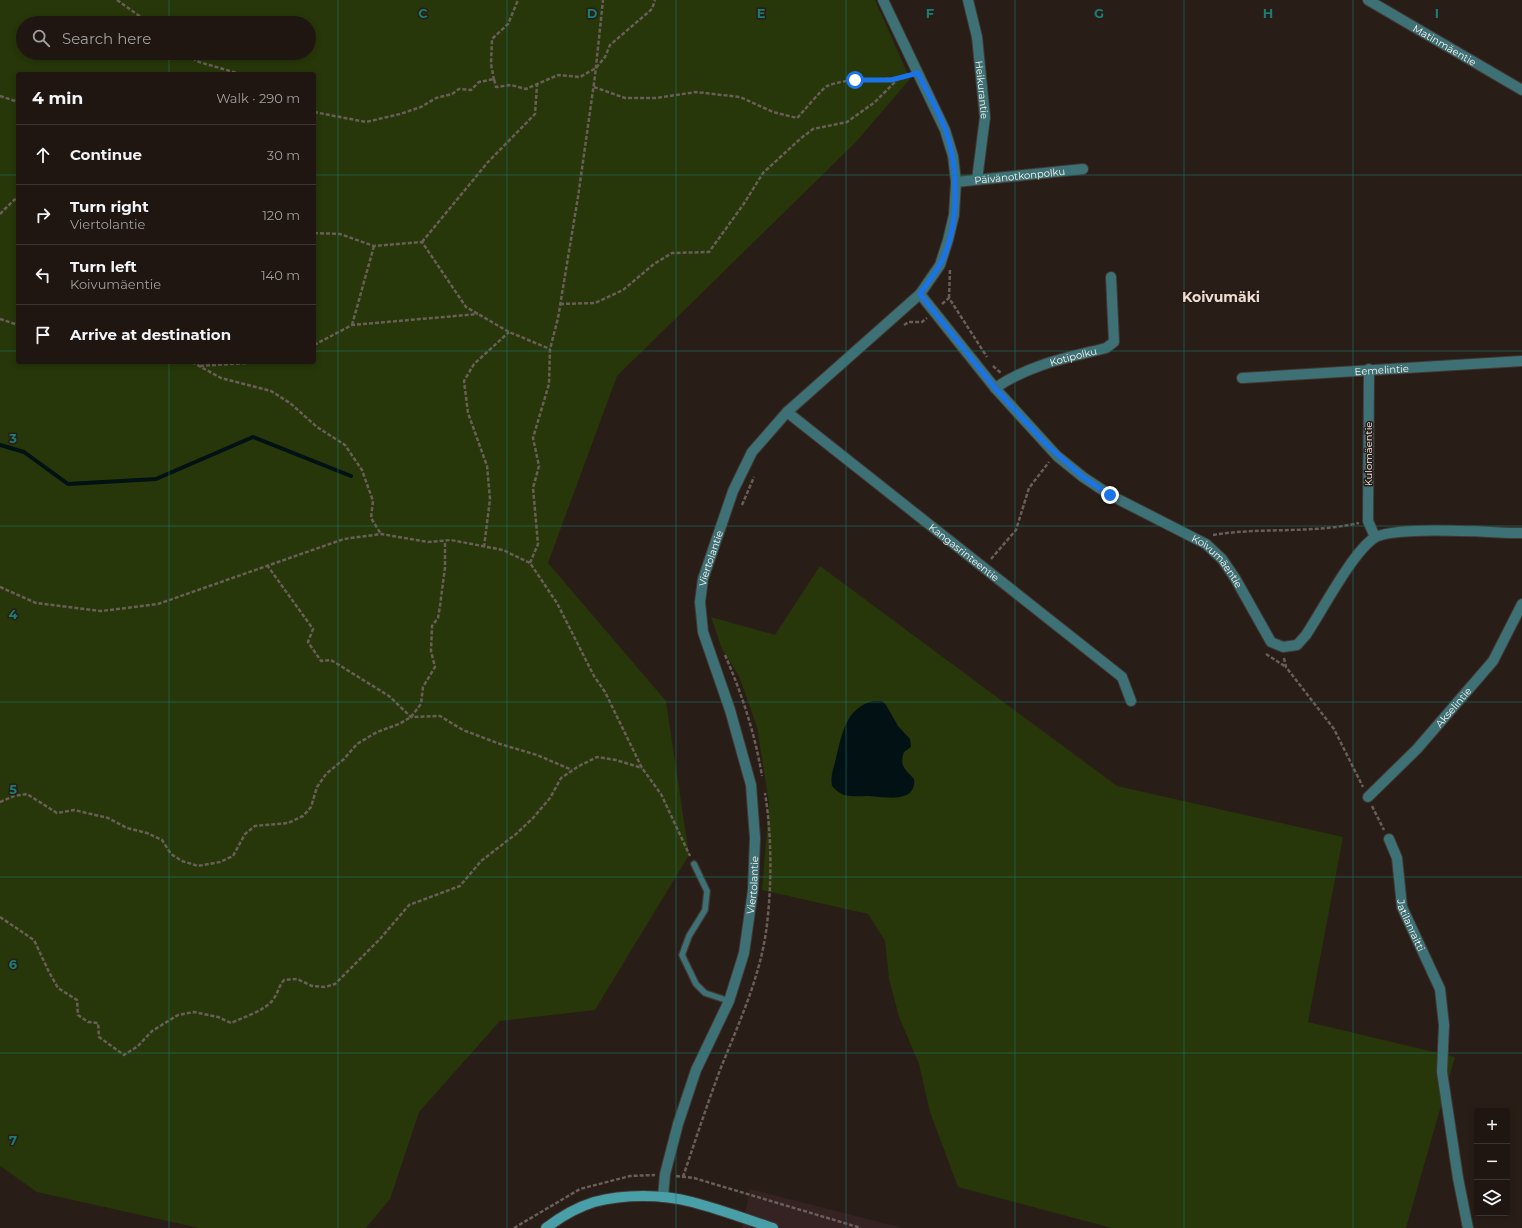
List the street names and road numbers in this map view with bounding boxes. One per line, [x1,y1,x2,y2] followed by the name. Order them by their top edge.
[1411,22,1479,69] street label: Matinmäentie
[972,60,991,120] street label: Heikurantie
[974,165,1066,187] street label: Päivänotkonpolku
[1048,344,1098,369] street label: Kotipolku
[1354,362,1409,378] street label: Eemelintie
[1362,422,1375,486] street label: Kulomäentie
[926,521,1002,584] street label: Kangasrinteentie
[696,529,726,587] street label: Viertolantie
[1189,532,1245,590] street label: Koivumäentie
[1433,685,1475,730] street label: Akselintie
[744,856,761,915] street label: Viertolantie
[1394,898,1428,954] street label: Jatilanraitti

